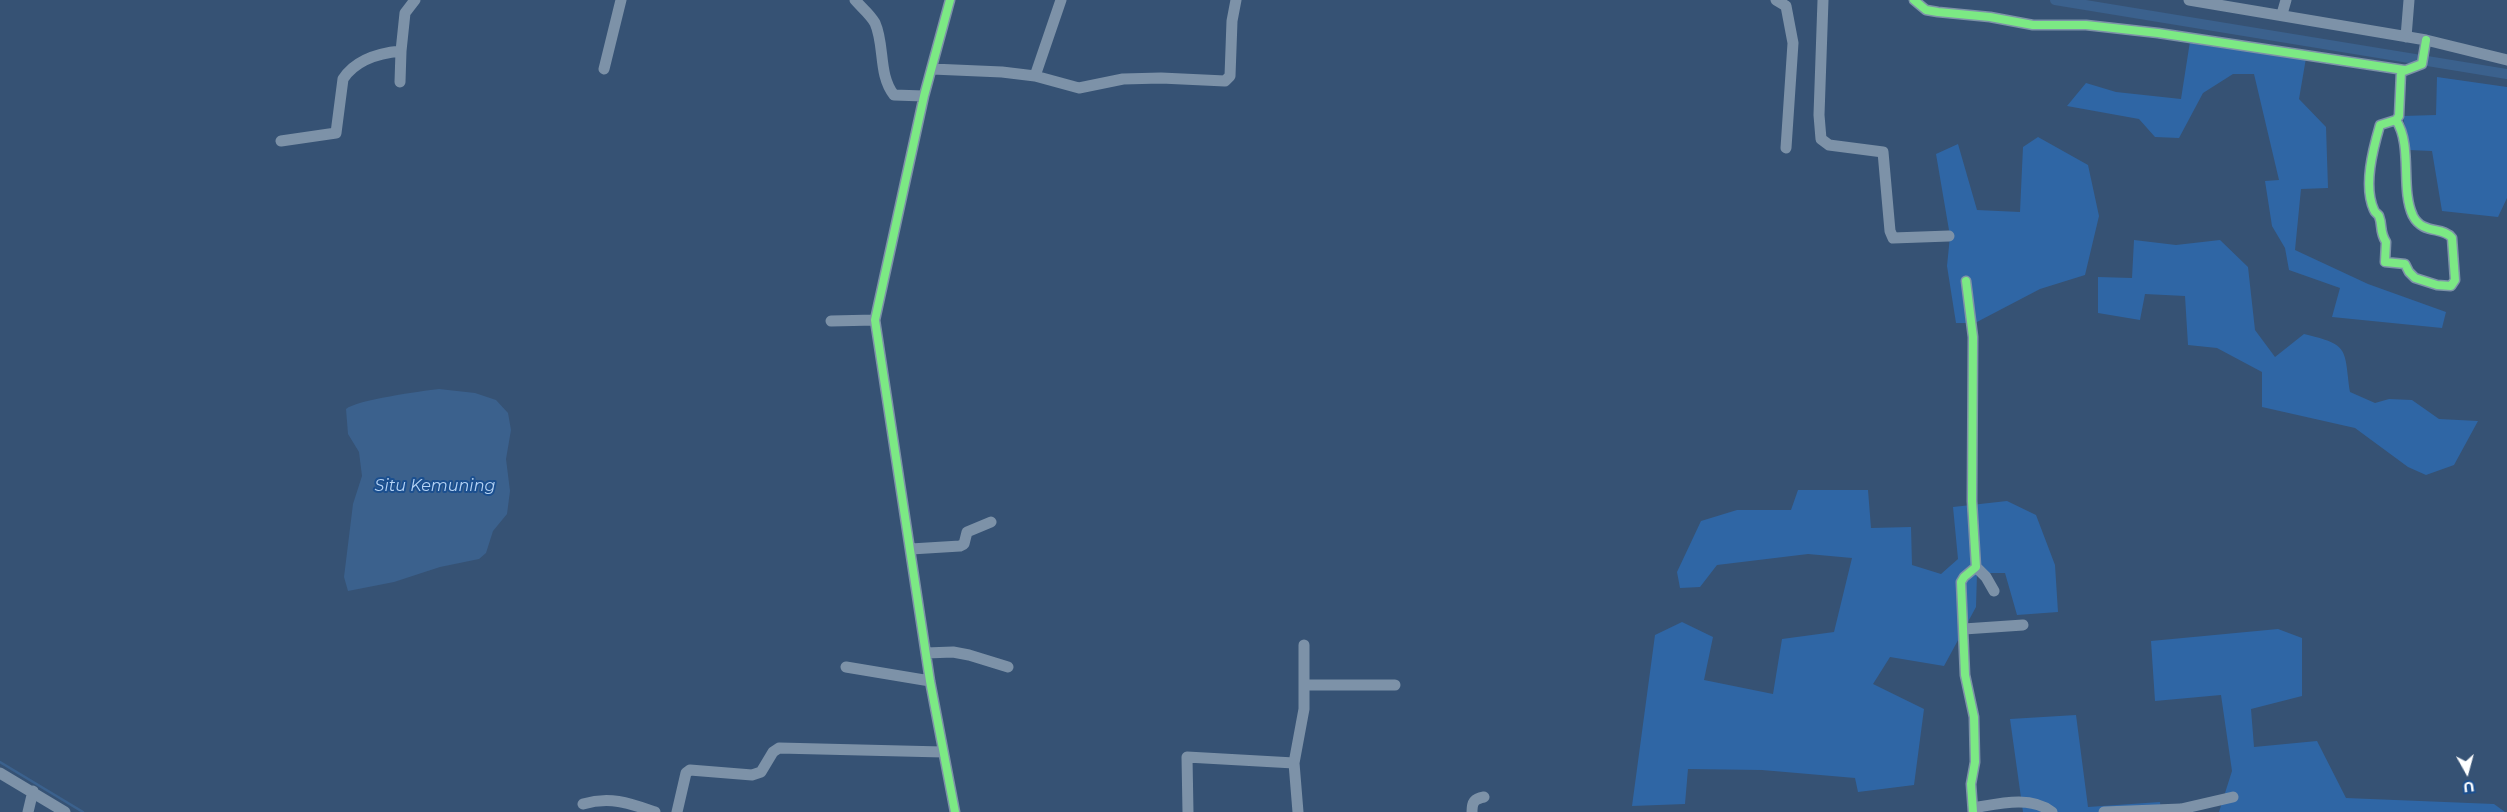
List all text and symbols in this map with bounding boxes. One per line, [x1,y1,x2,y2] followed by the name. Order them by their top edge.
[375,476,495,496] water label: Situ Kemuning
[2442,747,2492,797] north arrow
[2462,777,2475,796] text: U

